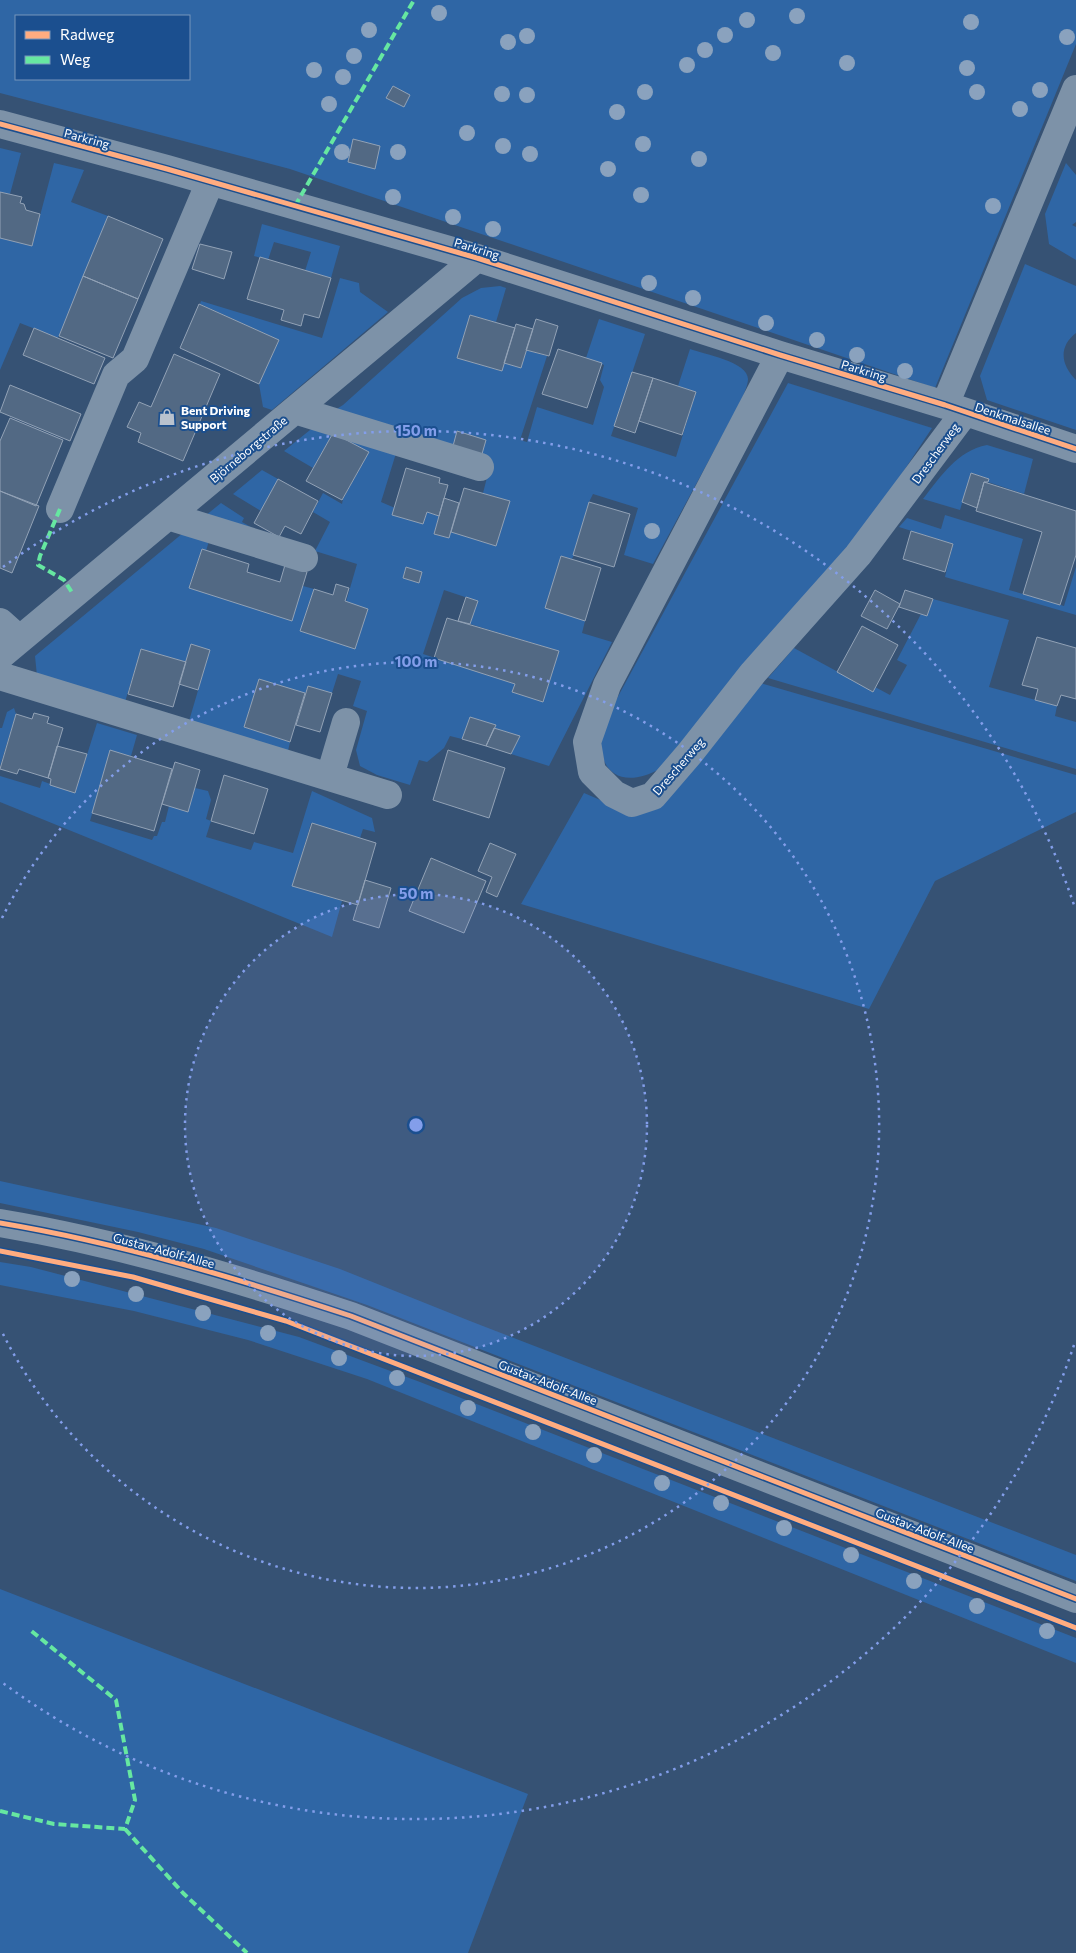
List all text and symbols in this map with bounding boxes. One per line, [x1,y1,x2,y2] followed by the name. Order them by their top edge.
[15,15,190,80] legend
[60,25,114,43] text: Radweg
[60,50,90,68] text: Weg
[63,125,112,151] street label: Parkring
[453,235,502,262] street label: Parkring
[840,357,889,384] street label: Parkring
[973,399,1053,437] street label: Denkmalsallee
[181,403,250,431] place label: Bent Driving Support
[157,407,177,427] shop icon: Bent Driving Support
[207,413,289,485] street label: Björneborgstraße
[908,420,962,486] street label: Drescherweg
[395,421,437,439] text: 150 m
[395,652,437,670] text: 100 m
[649,734,707,798] street label: Drescherweg
[399,884,433,902] text: 50 m
[407,1116,425,1134] centre of rings
[112,1230,216,1270] street label: Gustav-Adolf-Allee
[497,1357,599,1407] street label: Gustav-Adolf-Allee
[874,1505,976,1555] street label: Gustav-Adolf-Allee

